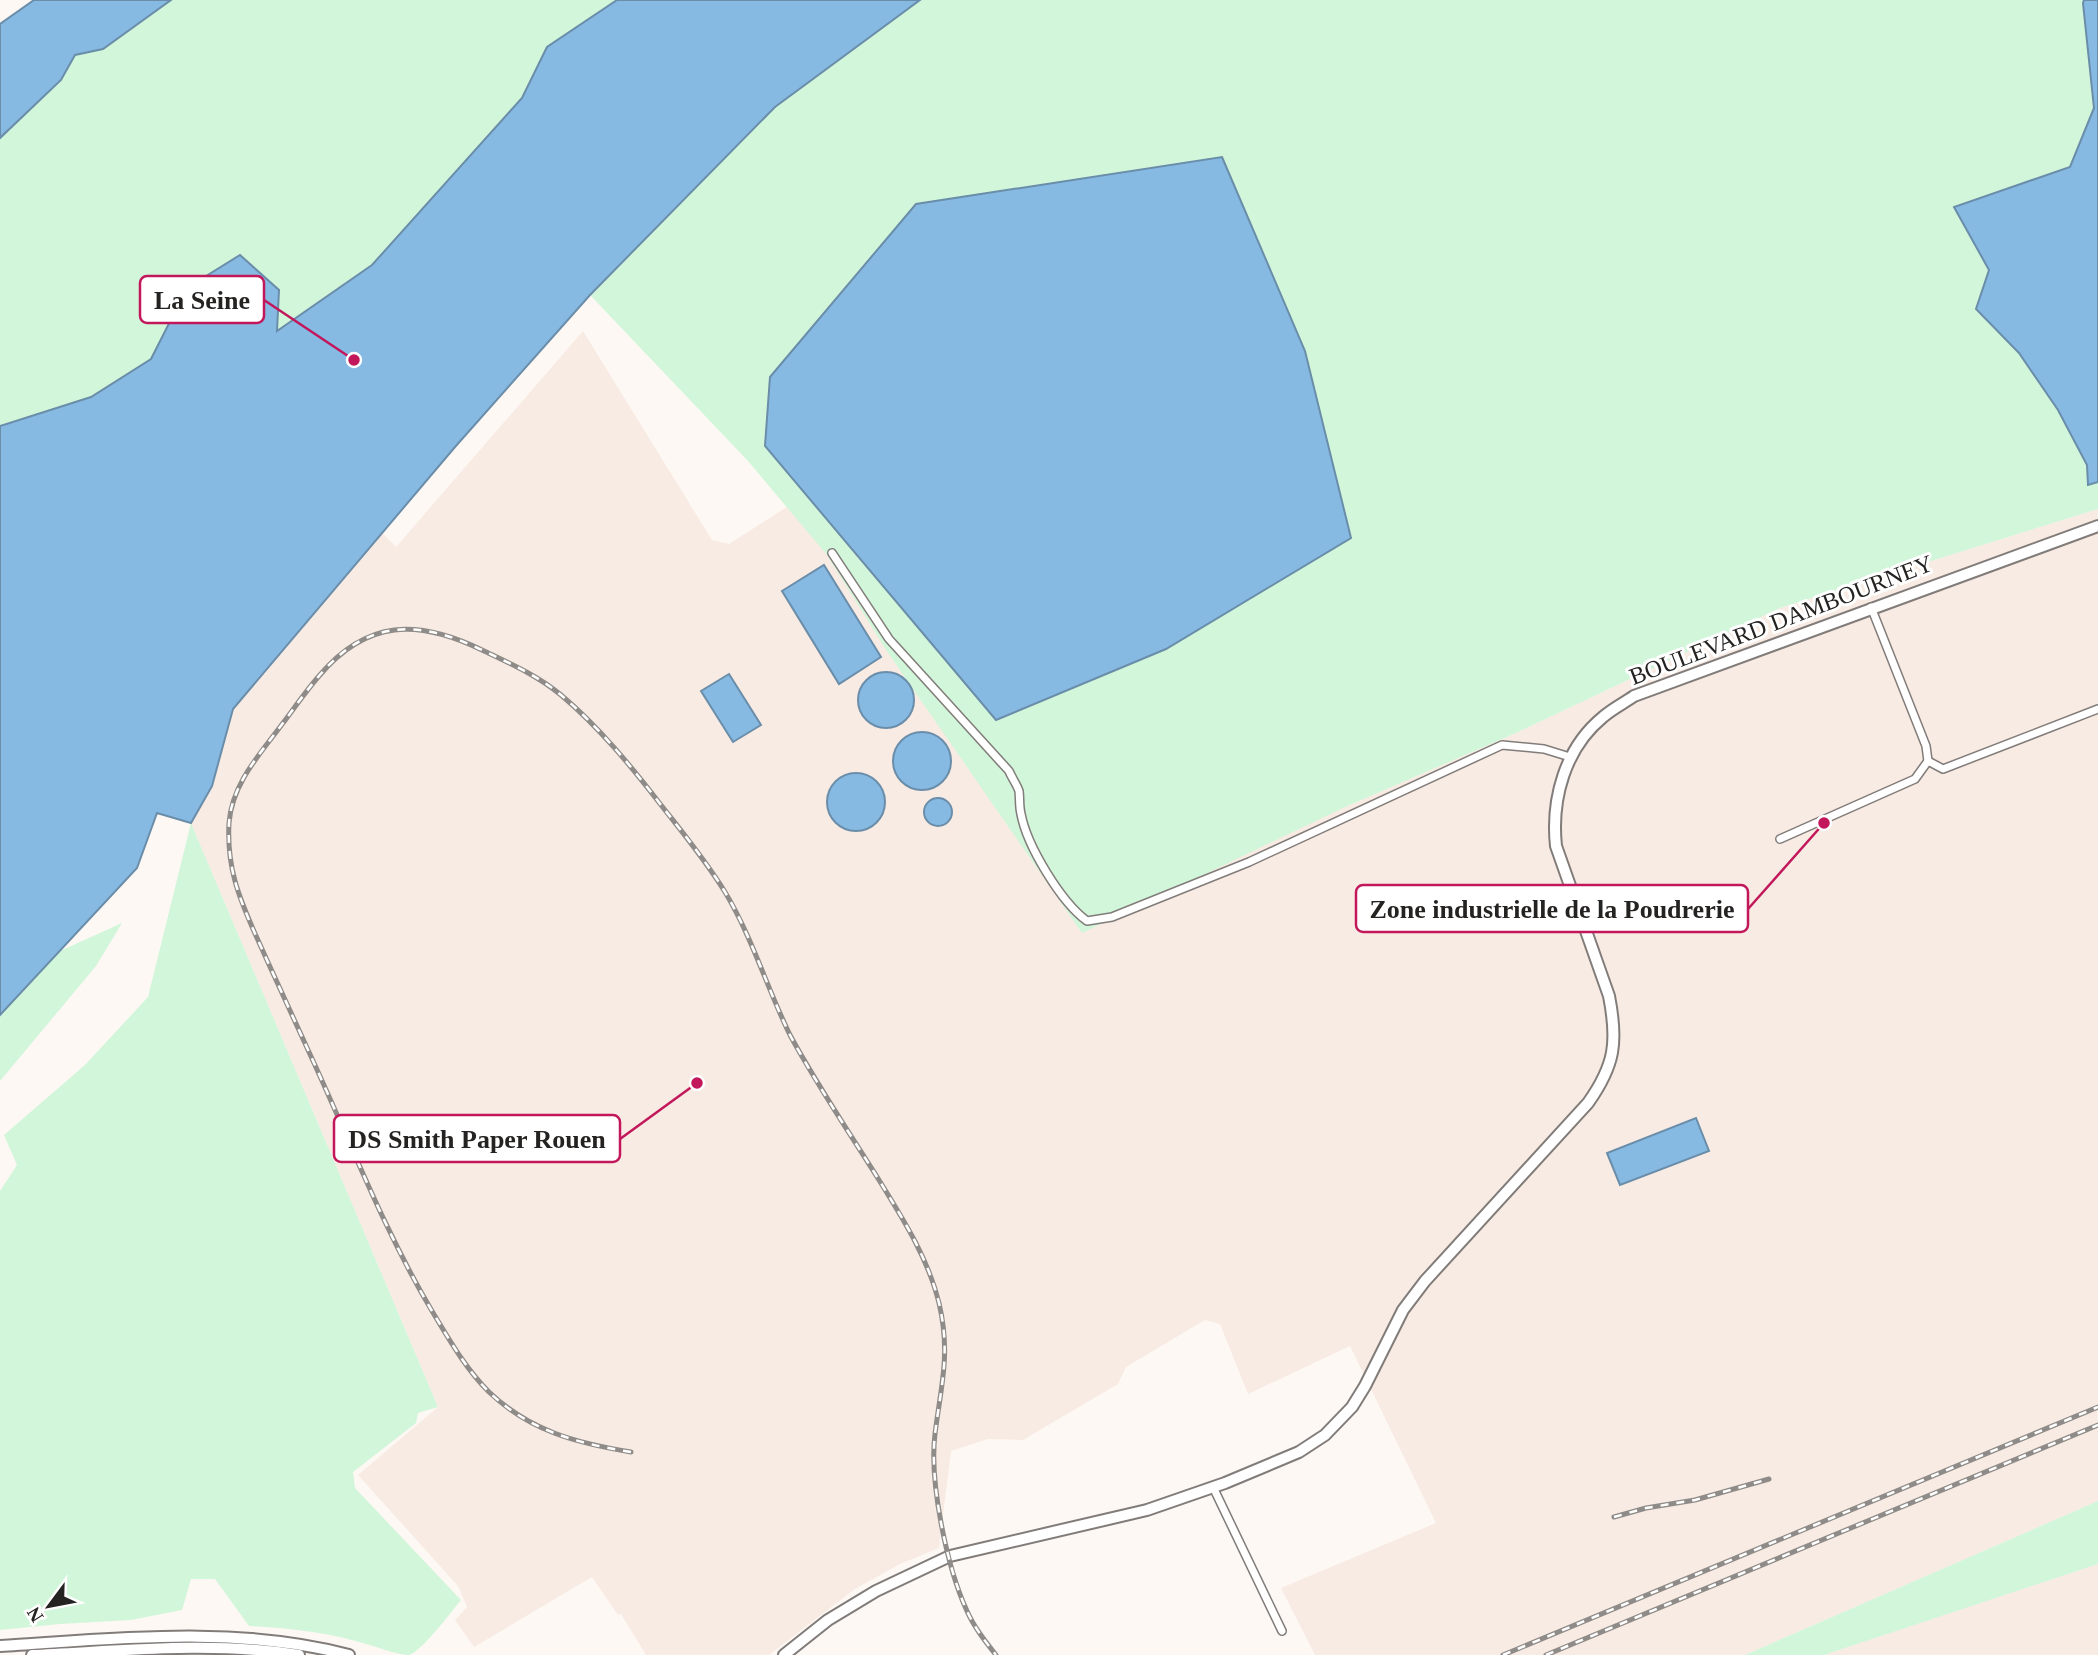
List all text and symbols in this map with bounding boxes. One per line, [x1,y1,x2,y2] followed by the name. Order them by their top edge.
[140,276,264,323] callout: La Seine
[154,286,250,315] text: La Seine
[1626,550,1936,690] street label: BOULEVARD DAMBOURNEY
[1356,885,1748,932] callout: Zone industrielle de la Poudrerie
[1370,895,1734,924] text: Zone industrielle de la Poudrerie
[334,1115,620,1162] callout: DS Smith Paper Rouen
[348,1125,606,1154] text: DS Smith Paper Rouen
[14,1571,84,1641] north arrow
[22,1603,48,1626] text: N

